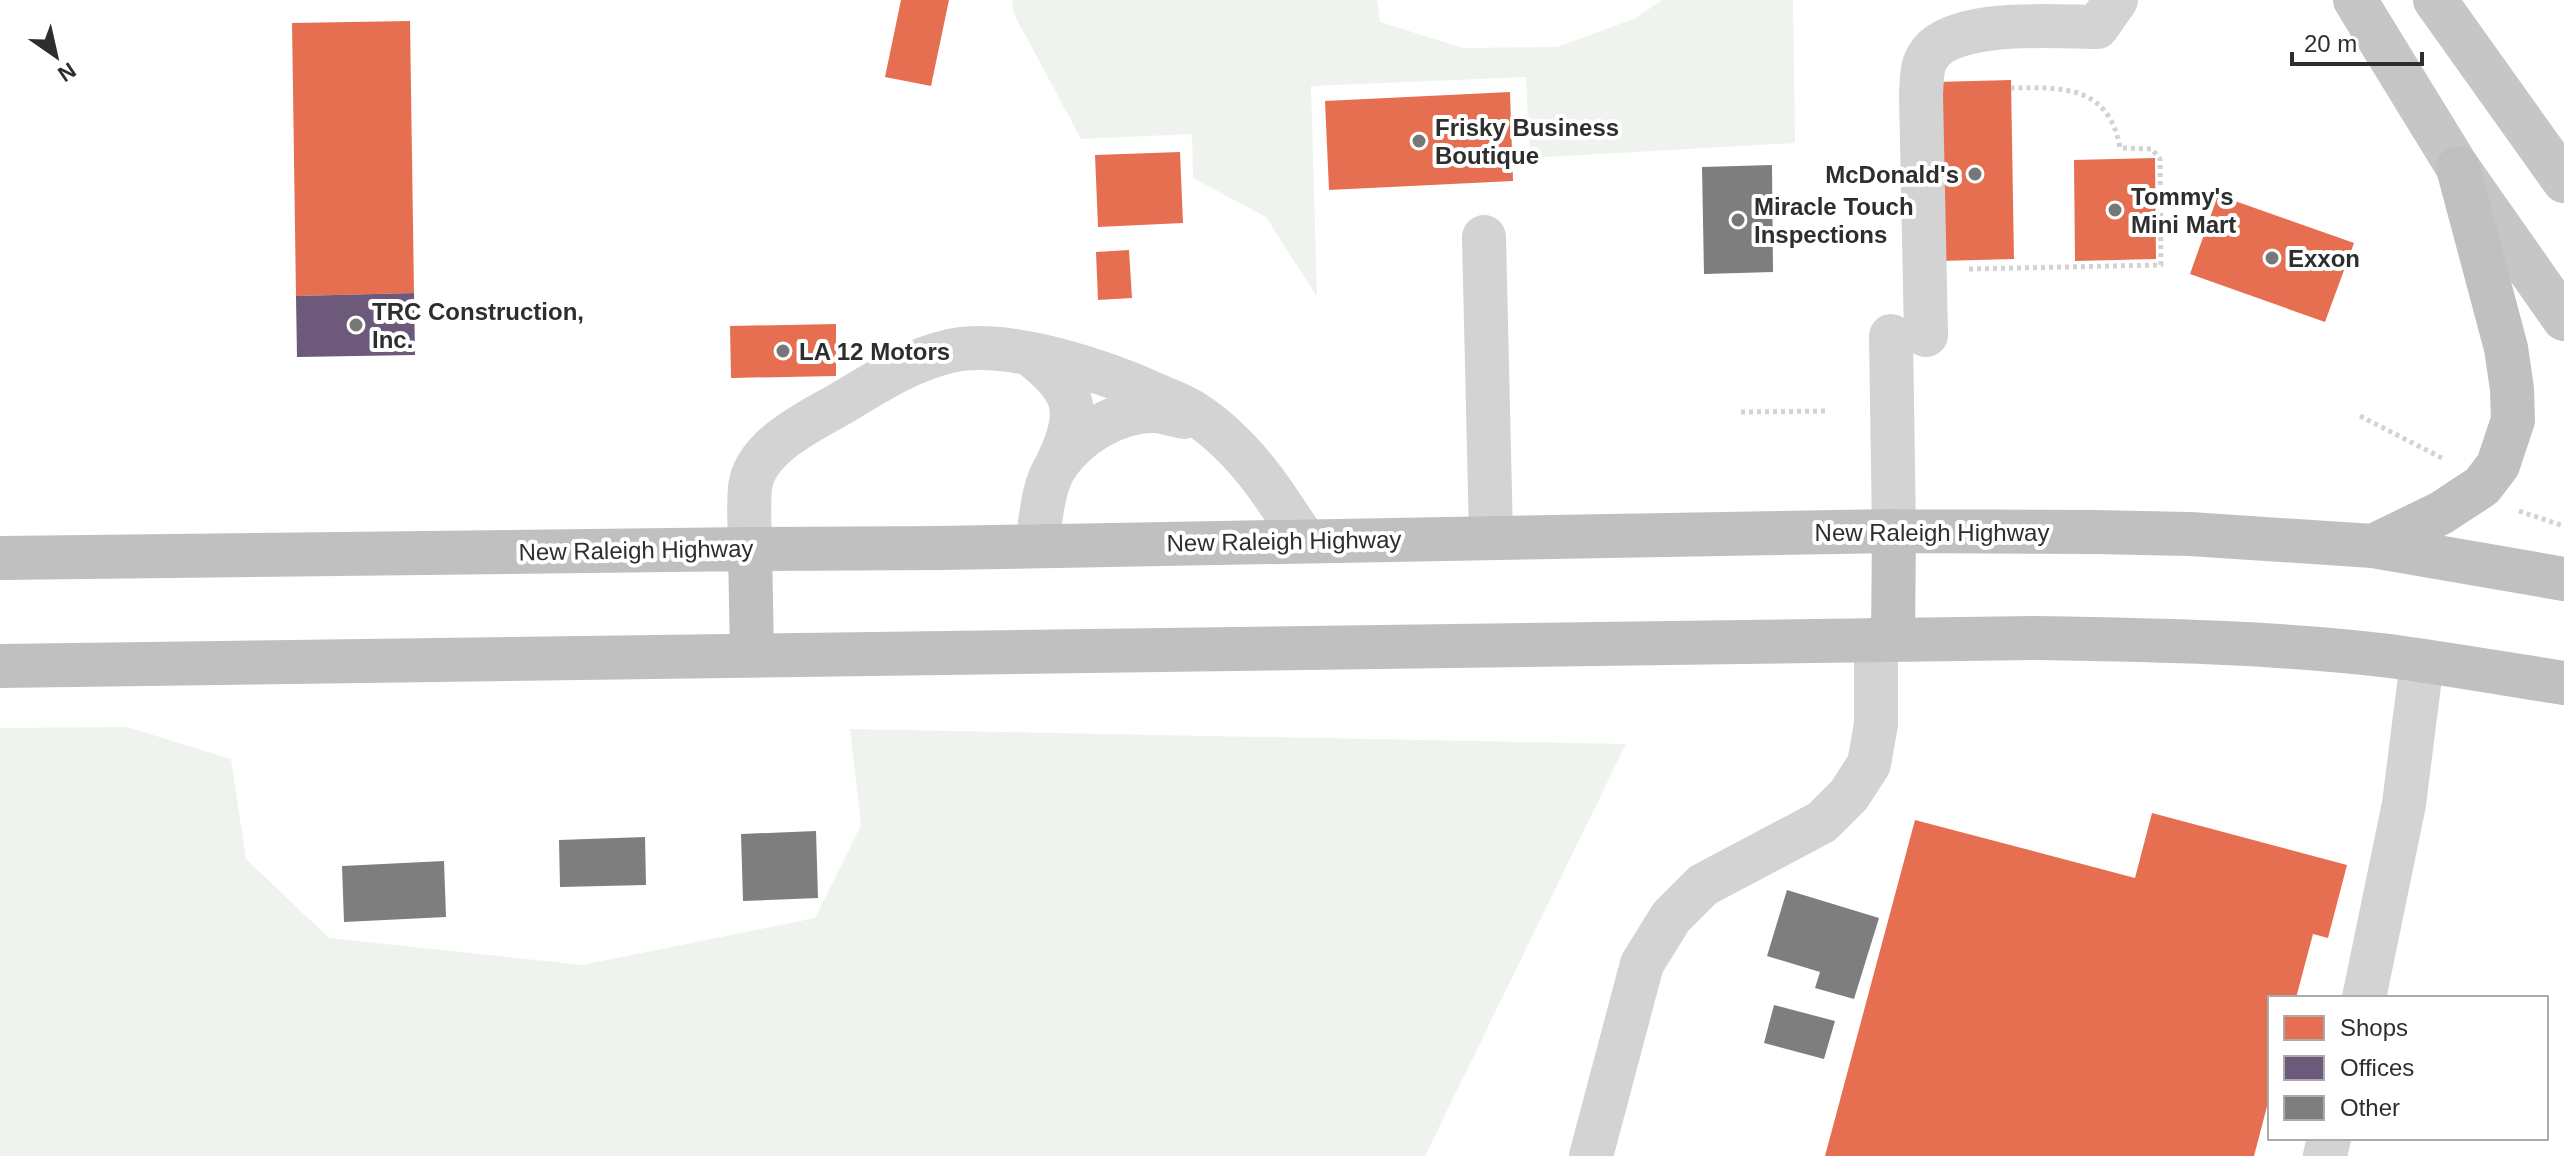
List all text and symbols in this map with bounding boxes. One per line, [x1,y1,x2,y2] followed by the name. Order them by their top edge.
[16,16,96,96] north arrow
[2292,16,2422,66] scale bar
[2304,30,2357,57] text: 20 m
[53,57,80,87] text: N
[1435,114,1619,169] place label: Frisky Business Boutique
[1410,132,1428,150] marker: Frisky Business Boutique
[1825,161,1959,188] place label: McDonald's
[1966,165,1984,183] marker: McDonald's
[2131,183,2236,238] place label: Tommy's Mini Mart
[1754,193,1914,248] place label: Miracle Touch Inspections
[2106,201,2124,219] marker: Tommy's Mini Mart
[1729,211,1747,229] marker: Miracle Touch Inspections
[2288,245,2360,272] place label: Exxon
[2263,249,2281,267] marker: Exxon
[372,298,584,353] place label: TRC Construction, Inc.
[347,316,365,334] marker: TRC Construction, Inc.
[799,338,950,365] place label: LA 12 Motors
[774,342,792,360] marker: LA 12 Motors
[1815,519,2049,546] street label: New Raleigh Highway
[1166,525,1402,557] street label: New Raleigh Highway
[518,534,754,566] street label: New Raleigh Highway
[2268,996,2548,1140] legend
[2340,1014,2408,1041] text: Shops
[2340,1054,2414,1081] text: Offices
[2340,1094,2400,1121] text: Other

